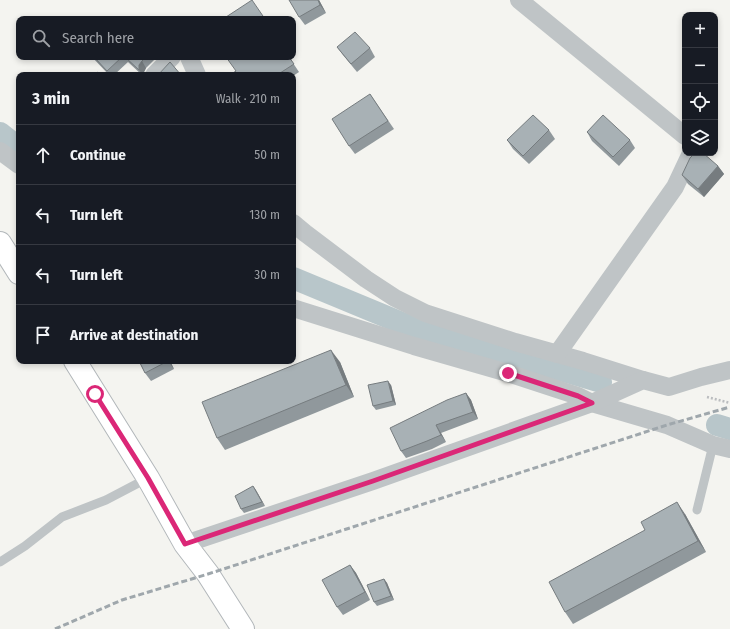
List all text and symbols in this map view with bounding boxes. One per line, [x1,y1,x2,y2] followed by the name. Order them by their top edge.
[682,12,718,156] map controls
[682,12,718,48] button: +
[16,16,296,60] search box
[30,27,52,49] icon: search
[62,29,134,47] text: Search here
[682,48,718,84] button: −
[682,84,718,120] button: locate
[32,88,70,109] text: 3 min
[216,91,280,106] text: Walk · 210 m
[682,120,718,156] button: layers
[32,144,54,166] icon: ahead
[70,146,126,164] text: Continue
[254,147,280,162] text: 50 m
[32,204,54,226] icon: left
[70,206,123,224] text: Turn left
[249,207,280,222] text: 130 m
[32,264,54,286] icon: left
[70,266,123,284] text: Turn left
[254,267,280,282] text: 30 m
[32,324,54,346] icon: arrive
[70,326,198,344] text: Arrive at destination
[499,364,517,382] route end
[86,385,104,403] route start

